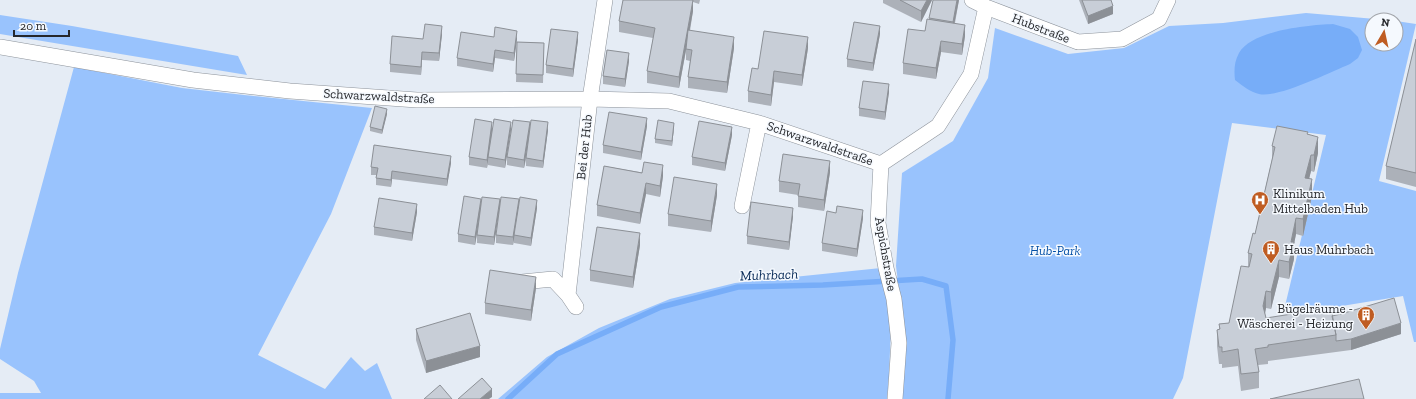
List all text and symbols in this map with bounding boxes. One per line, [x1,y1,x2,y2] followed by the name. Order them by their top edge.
[1010,10,1072,46] street label: Hubstraße
[14,12,69,38] scale bar
[1364,12,1404,52] north arrow
[1380,16,1391,30] text: N
[20,19,47,33] text: 20 m
[323,86,435,106] street label: Schwarzwaldstraße
[573,113,595,181] street label: Bei der Hub
[765,118,875,168] street label: Schwarzwaldstraße
[1273,186,1368,216] place label: Klinikum Mittelbaden Hub
[1250,190,1270,215] hospital icon: Klinikum Mittelbaden Hub
[872,216,900,292] street label: Aspichstraße
[1261,239,1281,264] building icon: Haus Muhrbach
[1284,242,1374,257] place label: Haus Muhrbach
[1030,243,1081,258] park label: Hub-Park
[740,265,798,285] water label: Muhrbach
[1237,301,1353,331] place label: Bügelräume - Wäscherei - Heizung
[1356,305,1376,330] building icon: Bügelräume - Wäscherei - Heizung

